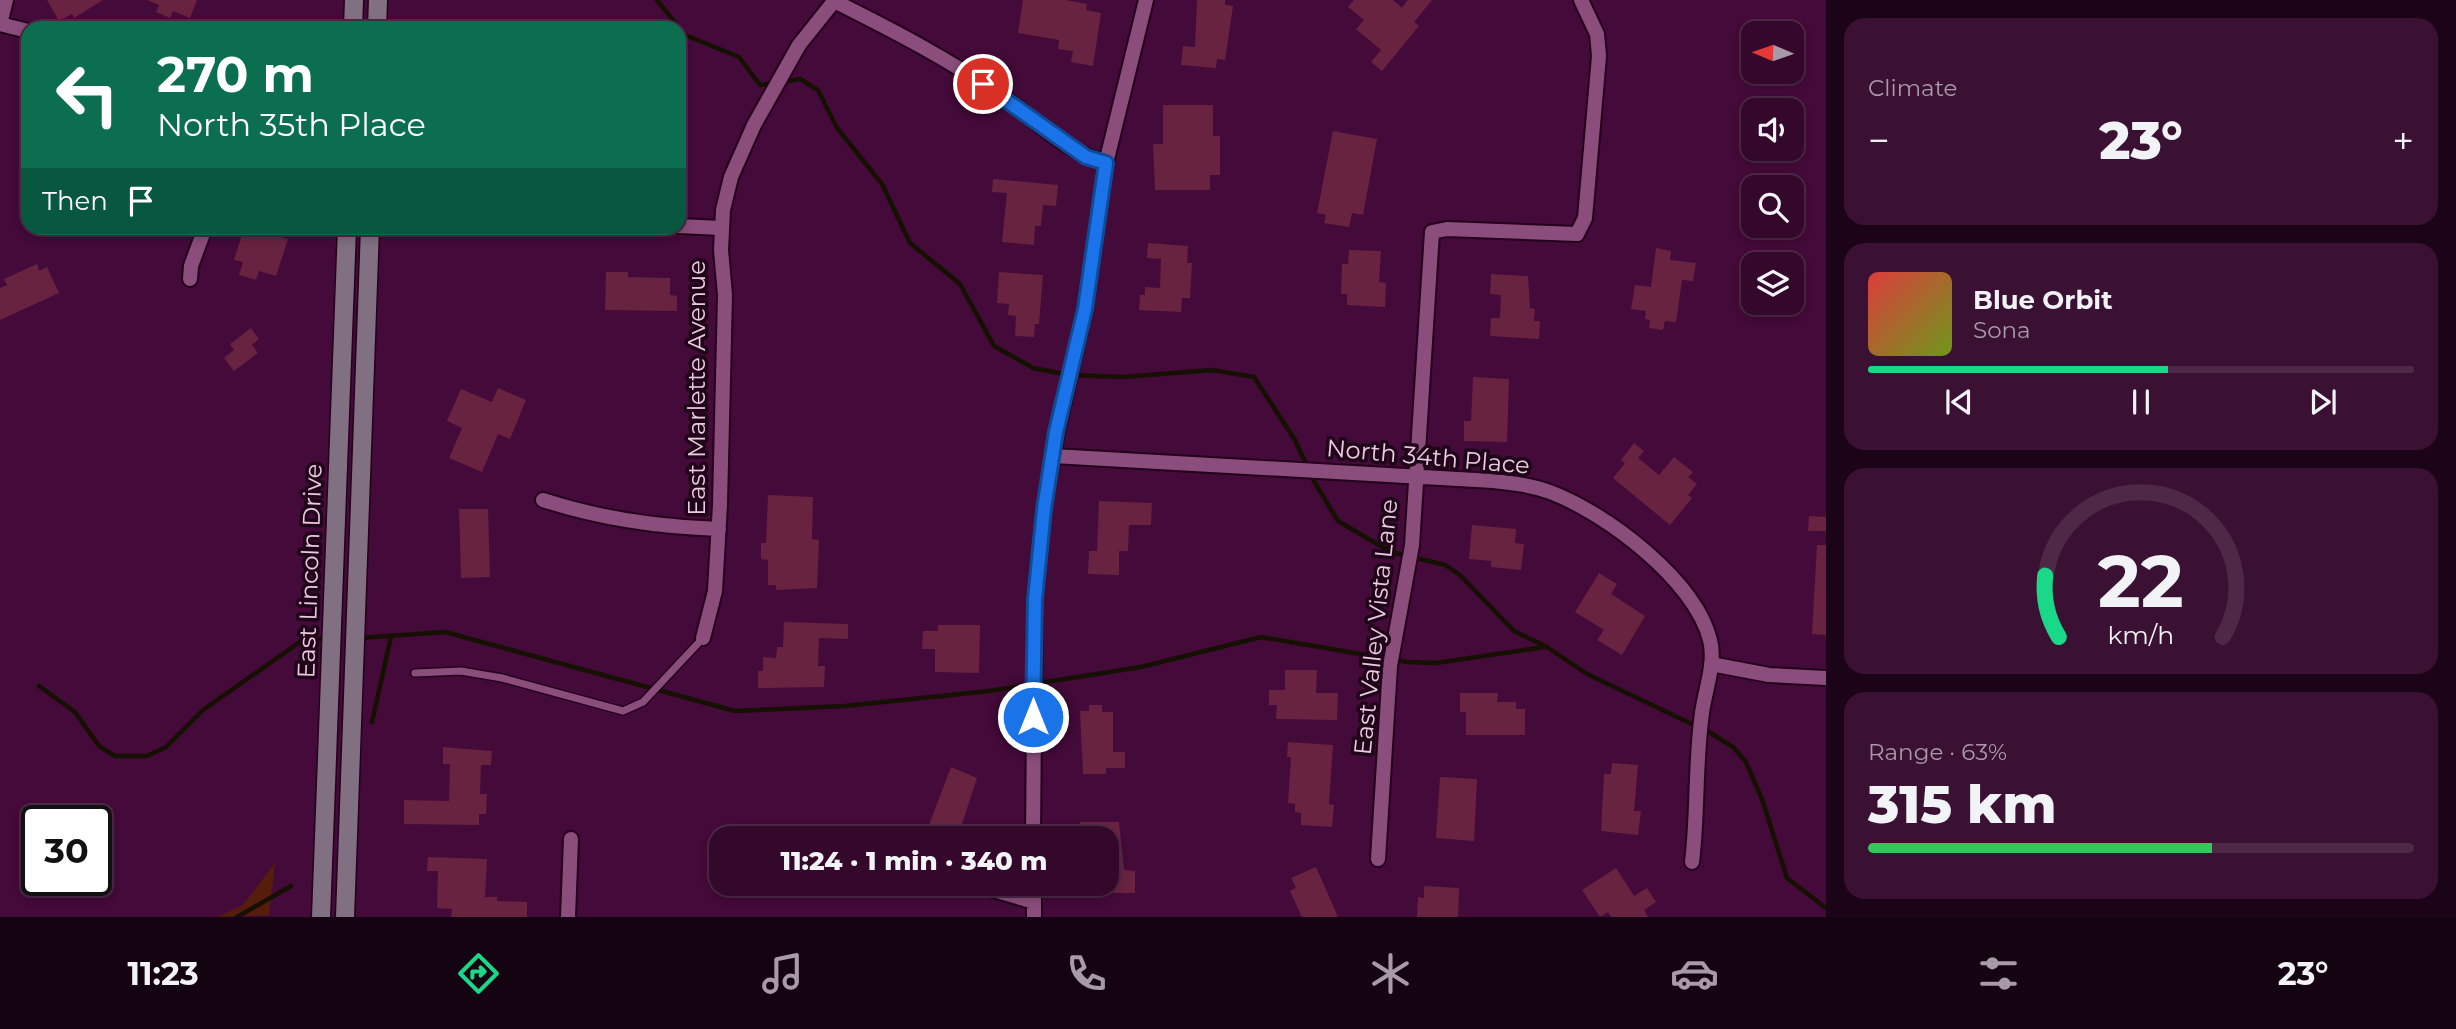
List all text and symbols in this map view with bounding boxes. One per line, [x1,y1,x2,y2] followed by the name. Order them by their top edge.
[1741,21,1804,84] north arrow
[1741,21,1804,315] map controls
[157,45,314,104] text: 270 m
[42,49,133,140] icon: left
[953,54,1013,114] pin
[964,65,1002,103] icon: arrive
[1868,74,1957,102] text: Climate
[1741,98,1804,161] button: sound
[157,105,426,144] text: North 35th Place
[2099,109,2183,172] text: 23°
[1868,117,1890,164] text: −
[2392,117,2414,164] text: +
[1741,175,1804,238] button: search
[122,182,160,220] icon: arrive
[42,185,108,217] text: Then
[1741,252,1804,315] button: layers
[682,260,711,516] street label: East Marlette Avenue
[1973,284,2112,316] text: Blue Orbit
[1973,316,2031,344] text: Sona
[1940,383,1978,421] icon: previous
[2122,383,2160,421] icon: pause
[2304,383,2342,421] icon: next
[1325,433,1531,480] street label: North 34th Place
[291,463,328,679] street label: East Lincoln Drive
[1348,498,1403,756] street label: East Valley Vista Lane
[2098,537,2184,625] text: 22
[2108,620,2174,650] text: km/h
[996,680,1070,754] position arrow
[1868,738,2007,766] text: Range · 63%
[1868,773,2057,836] text: 315 km
[21,805,112,896] speed limit sign: 30
[780,845,1048,877] text: 11:24 · 1 min · 340 m
[454,949,503,998] icon: directions
[758,949,807,998] icon: music
[1062,949,1111,998] icon: phone
[1366,949,1415,998] icon: climate
[1670,949,1719,998] icon: car
[1974,949,2023,998] icon: filters
[127,954,199,993] text: 11:23
[2278,954,2328,993] text: 23°

